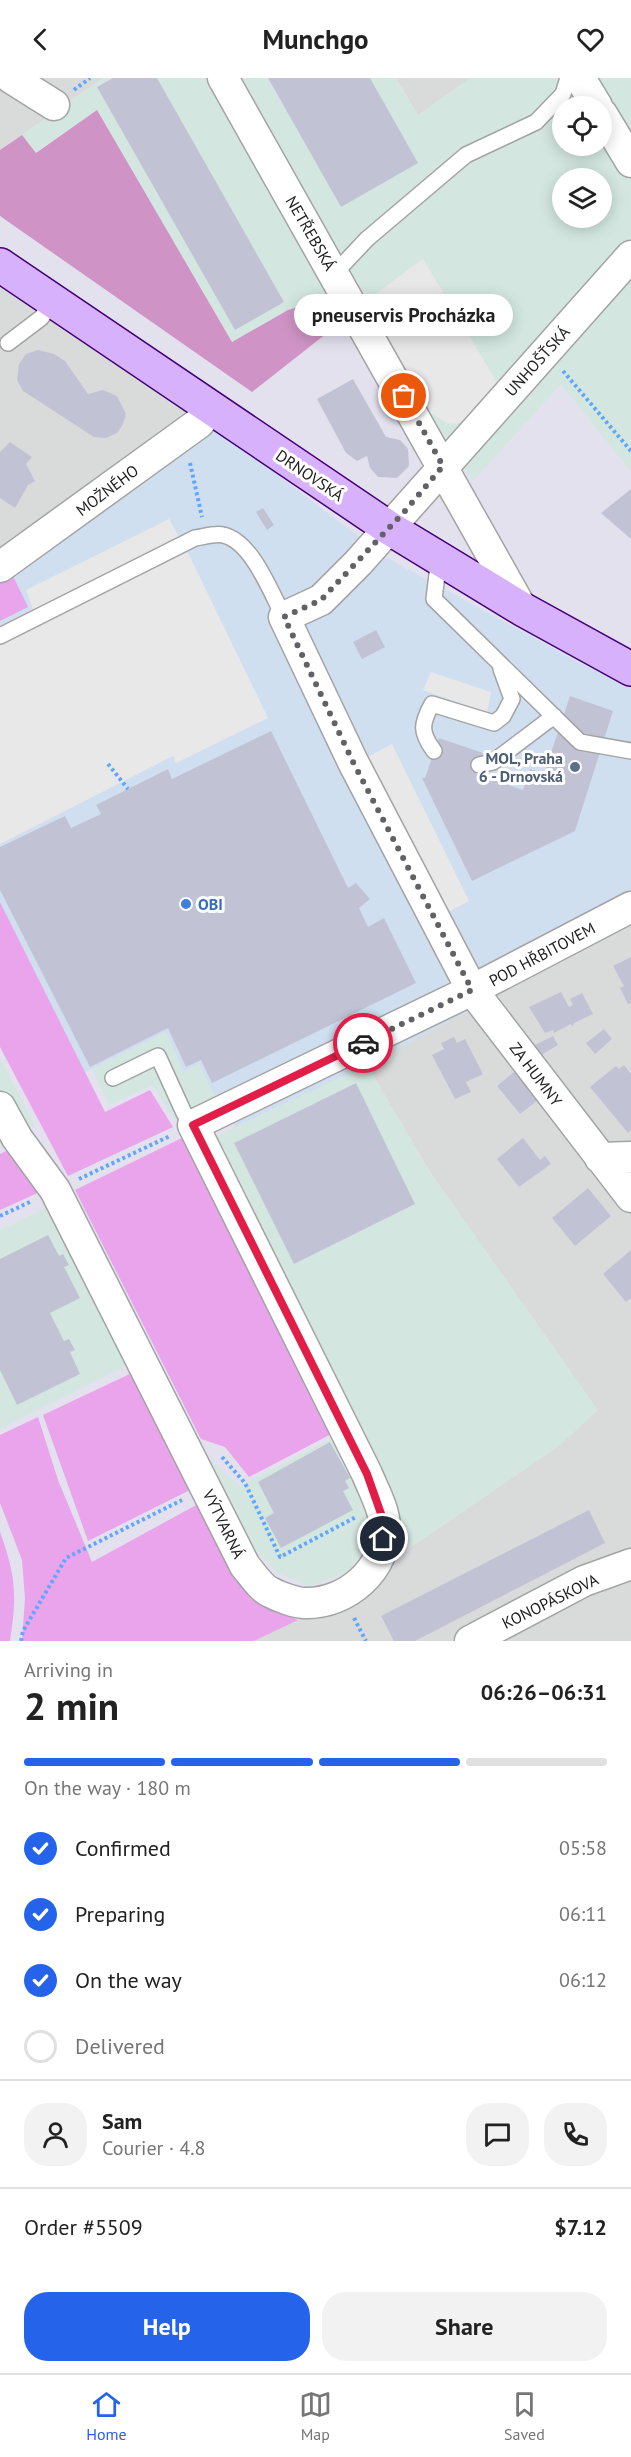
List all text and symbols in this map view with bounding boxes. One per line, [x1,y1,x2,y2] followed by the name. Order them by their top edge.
[262,22,369,56] text: Munchgo
[24,23,57,56] icon: back
[574,23,607,56] icon: heart
[552,96,612,228] map controls
[552,96,612,156] button: locate
[552,168,612,228] button: layers
[282,192,341,274] street label: NETŘEBSKÁ
[294,294,514,336] callout: pneuservis Procházka
[312,302,495,328] text: pneuservis Procházka
[500,321,574,400] street label: UNHOŠŤSKÁ
[378,370,429,421] pin
[387,379,420,412] icon: bag
[272,445,348,505] street label: DRNOVSKÁ
[72,460,142,520] street label: MOŽNÉHO
[479,748,563,786] place label: MOL, Praha 6 - Drnovská
[568,760,582,774] marker: MOL, Praha 6 - Drnovská
[198,894,223,914] place label: OBI
[179,897,193,911] marker: OBI
[485,918,599,990] street label: POD HŘBITOVEM
[333,1013,393,1073] courier
[347,1027,380,1060] icon: car
[505,1038,567,1110] street label: ZA HUMNY
[198,1485,250,1562] street label: VÝTVARNÁ
[357,1513,408,1564] pin
[366,1522,399,1555] icon: home
[499,1569,602,1633] street label: KONOPÁSKOVA
[24,1657,113,1683] text: Arriving in
[481,1678,607,1706] text: 06:26–06:31
[24,1680,119,1731] text: 2 min
[24,1775,191,1801] text: On the way · 180 m
[24,1832,57,1865] icon: check
[75,1834,171,1862] text: Confirmed
[559,1835,607,1861] text: 05:58
[24,1898,57,1931] icon: check
[75,1900,165,1928] text: Preparing
[559,1901,607,1927] text: 06:11
[24,1964,57,1997] icon: check
[75,1966,182,1994] text: On the way
[559,1967,607,1993] text: 06:12
[75,2032,165,2060] text: Delivered
[24,2103,87,2166] button: person
[466,2103,529,2166] button: chat
[544,2103,607,2166] button: phone
[102,2107,142,2135] text: Sam
[102,2135,205,2161] text: Courier · 4.8
[24,2213,143,2241] text: Order #5509
[554,2213,607,2241] text: $7.12
[24,2292,310,2361] button: Help
[322,2292,607,2361] button: Share
[86,2388,127,2444] tab: Home
[299,2388,332,2444] tab: Map
[504,2388,545,2444] tab: Saved

